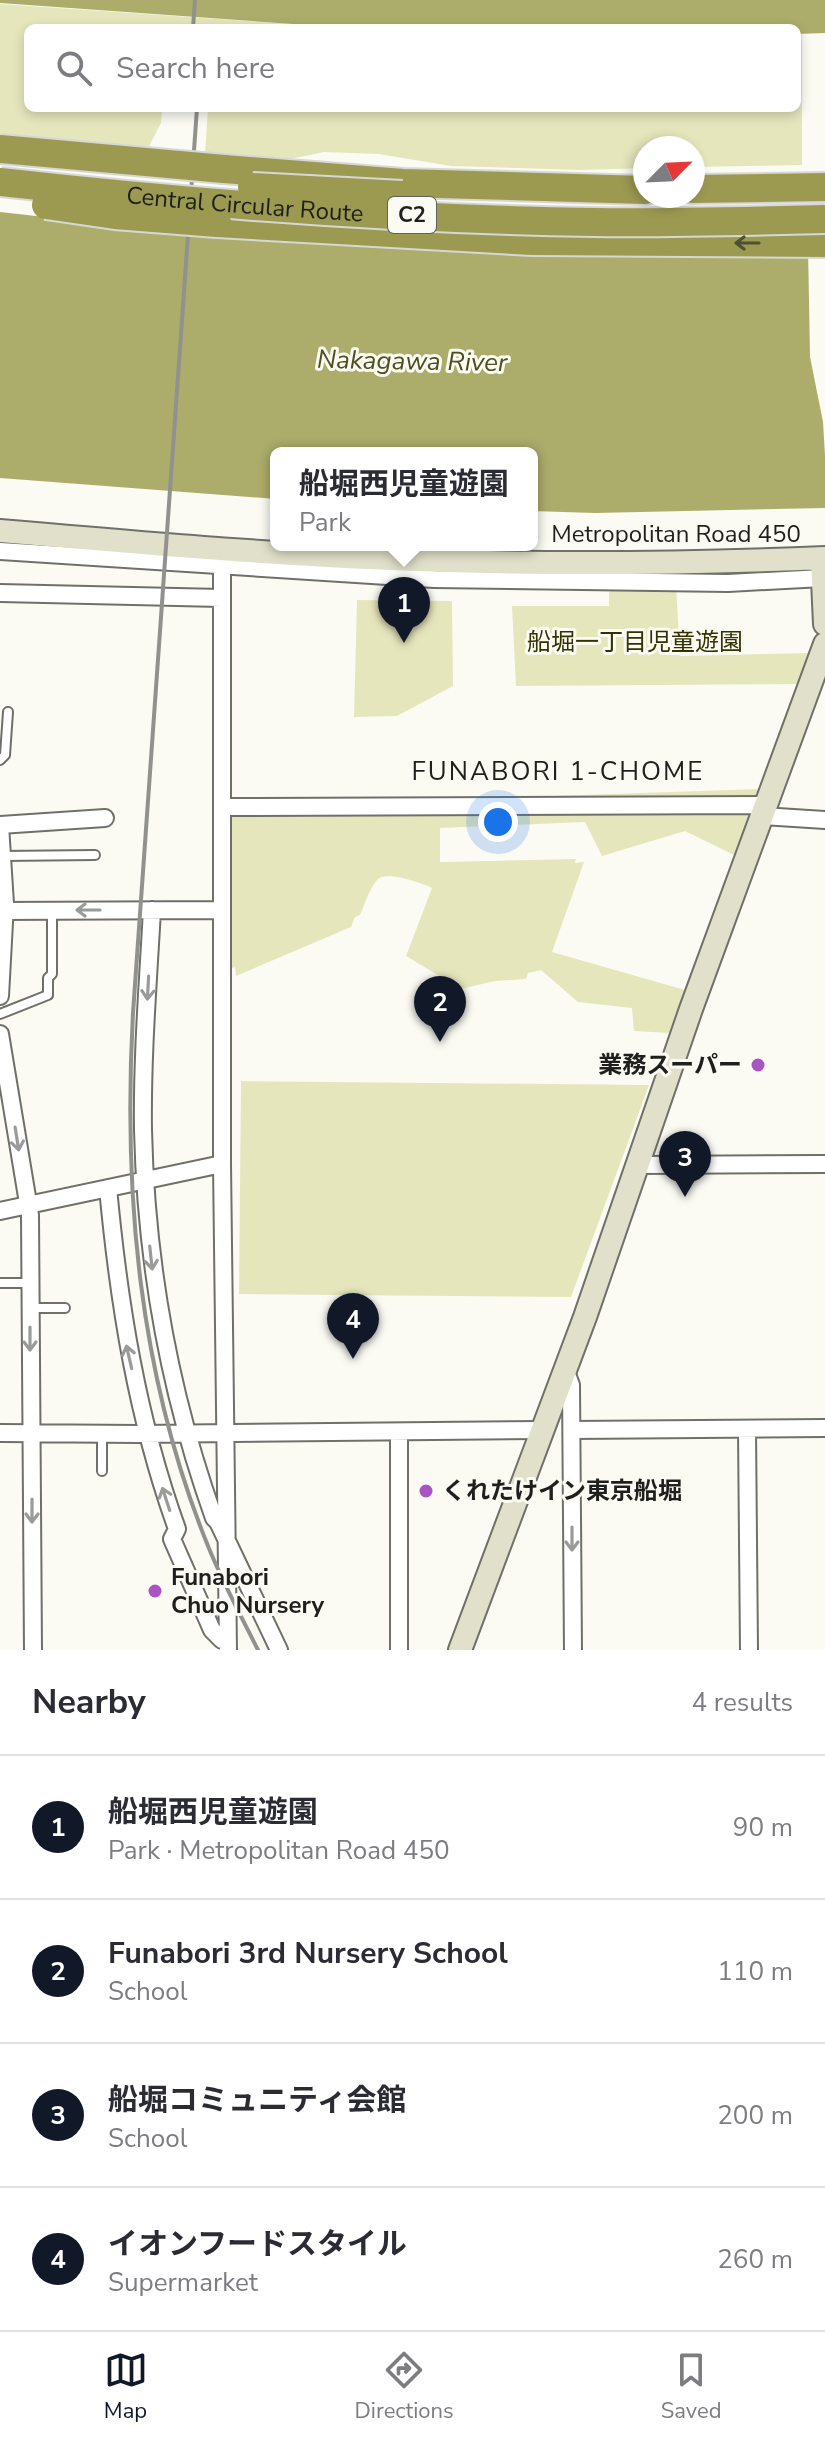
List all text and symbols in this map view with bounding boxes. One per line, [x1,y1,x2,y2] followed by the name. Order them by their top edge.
[24,24,801,112] search box
[52,46,96,90] icon: search
[116,48,275,89] text: Search here
[633,136,705,208] north arrow
[125,179,364,229] street label: Central Circular Route
[388,197,436,233] road number: C2
[734,235,761,251] one-way arrow
[317,342,508,380] water label: Nakagawa River
[270,447,538,551] popup
[299,464,509,505] text: 船堀西児童遊園
[299,505,351,540] text: Park
[551,518,801,550] street label: Metropolitan Road 450
[378,577,430,643] pin: 1
[527,626,743,658] park label: 船堀一丁目児童遊園
[412,754,704,789] district label: FUNABORI 1-CHOME
[478,802,518,842] your location
[75,902,102,918] one-way arrow
[140,974,155,1001] one-way arrow
[414,976,466,1042] pin: 2
[598,1049,742,1081] place label: 業務スーパー
[749,1056,767,1074] marker: 業務スーパー
[11,1126,26,1151] one-way arrow
[659,1131,711,1197] pin: 3
[144,1244,159,1271] one-way arrow
[327,1293,379,1359] pin: 4
[23,1325,38,1352] one-way arrow
[121,1345,136,1371] one-way arrow
[442,1475,682,1507] place label: くれたけイン東京船堀
[417,1482,435,1500] marker: くれたけイン東京船堀
[158,1487,173,1512] one-way arrow
[24,1497,40,1524] one-way arrow
[564,1525,580,1552] one-way arrow
[171,1561,325,1621] place label: Funabori Chuo Nursery
[146,1582,164,1600] marker: Funabori Chuo Nursery
[32,1679,146,1725] text: Nearby
[692,1685,793,1720] text: 4 results
[108,1792,318,1833] text: 船堀西児童遊園
[50,1810,66,1845] text: 1
[733,1810,793,1845] text: 90 m
[108,1833,450,1868] text: Park · Metropolitan Road 450
[108,1933,508,1974] text: Funabori 3rd Nursery School
[50,1954,66,1989] text: 2
[717,1954,793,1989] text: 110 m
[108,1974,187,2009] text: School
[108,2080,406,2121] text: 船堀コミュニティ会館
[50,2098,66,2133] text: 3
[717,2098,793,2133] text: 200 m
[108,2121,187,2156] text: School
[108,2224,407,2265] text: イオンフードスタイル
[50,2242,66,2277] text: 4
[717,2242,793,2277] text: 260 m
[108,2265,258,2300] text: Supermarket
[104,2348,148,2426] tab: Map
[355,2348,454,2426] tab: Directions
[661,2348,721,2426] tab: Saved

